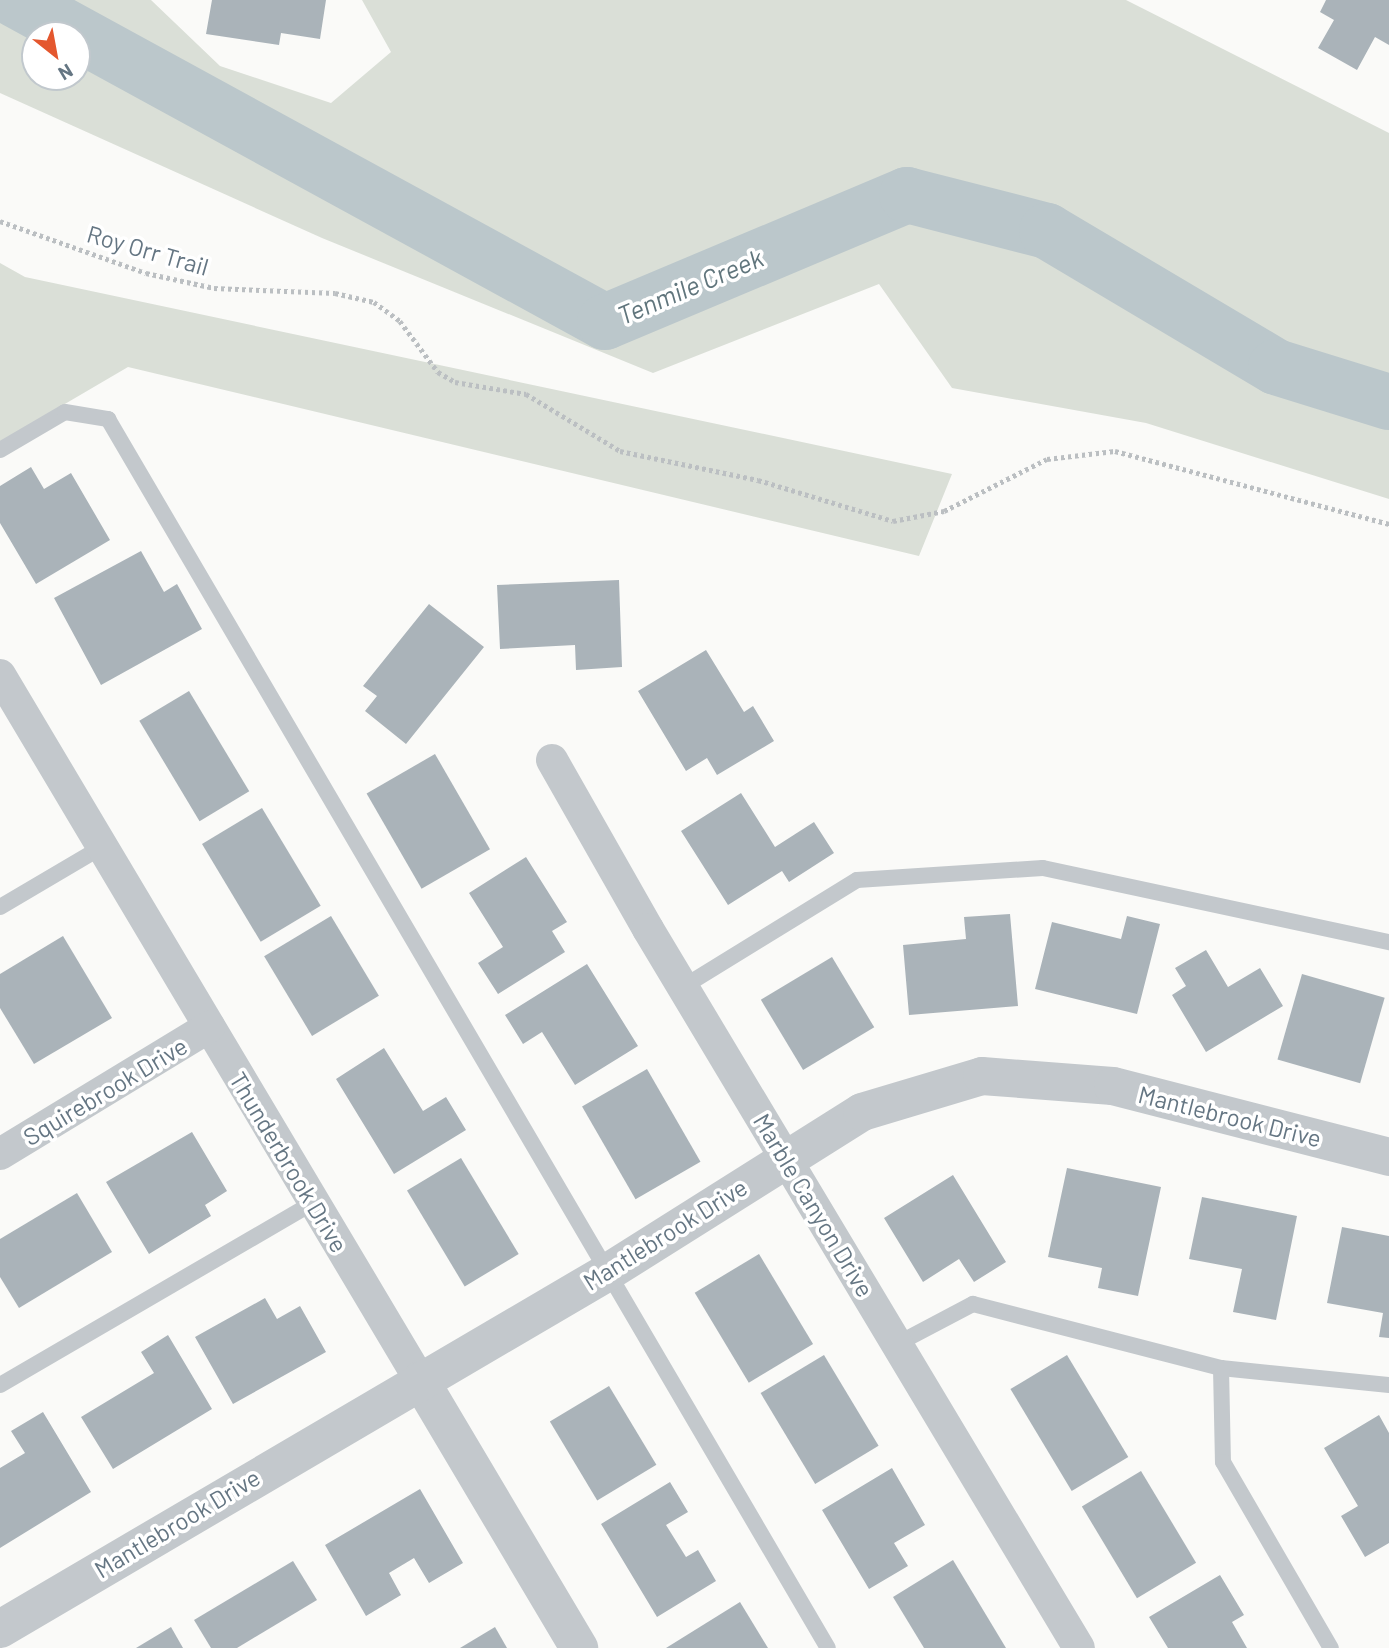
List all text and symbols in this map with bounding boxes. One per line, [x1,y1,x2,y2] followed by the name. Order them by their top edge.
[21,21,91,91] north arrow
[55,60,77,86] text: N
[84,219,212,281] street label: Roy Orr Trail
[613,241,767,331] water label: Tenmile Creek
[18,1031,192,1151] street label: Squirebrook Drive
[224,1067,354,1257] street label: Thunderbrook Drive
[1136,1079,1324,1153] street label: Mantlebrook Drive
[748,1108,880,1302] street label: Marble Canyon Drive
[578,1172,752,1296] street label: Mantlebrook Drive
[89,1462,265,1584] street label: Mantlebrook Drive

